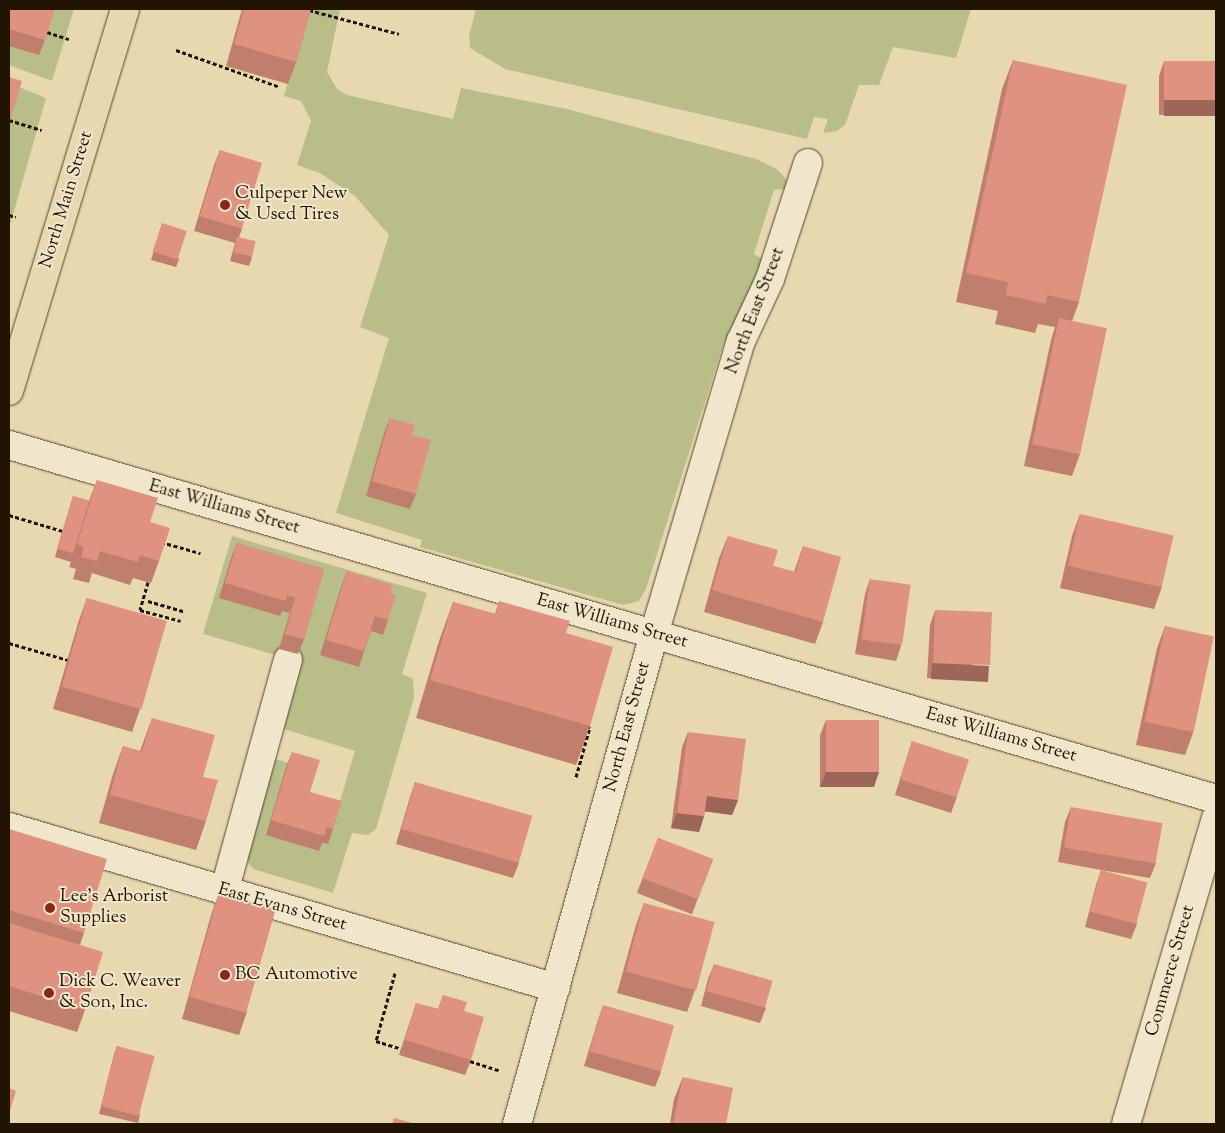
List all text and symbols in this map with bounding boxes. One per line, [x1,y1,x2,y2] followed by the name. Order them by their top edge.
[36,129,98,271] street label: North Main Street
[235,184,347,226] place label: Culpeper New & Used Tires
[219,199,231,211] marker: Culpeper New & Used Tires
[722,245,790,377] street label: North East Street
[146,476,302,540] street label: East Williams Street
[534,590,690,654] street label: East Williams Street
[600,660,656,794] street label: North East Street
[923,704,1079,768] street label: East Williams Street
[215,879,349,937] street label: East Evans Street
[60,887,168,930] place label: Lee's Arborist Supplies
[44,902,56,914] marker: Lee's Arborist Supplies
[1142,903,1200,1039] street label: Commerce Street
[235,964,358,986] place label: BC Automotive
[219,969,231,981] marker: BC Automotive
[59,972,181,1014] place label: Dick C. Weaver & Son, Inc.
[43,987,55,999] marker: Dick C. Weaver & Son, Inc.

